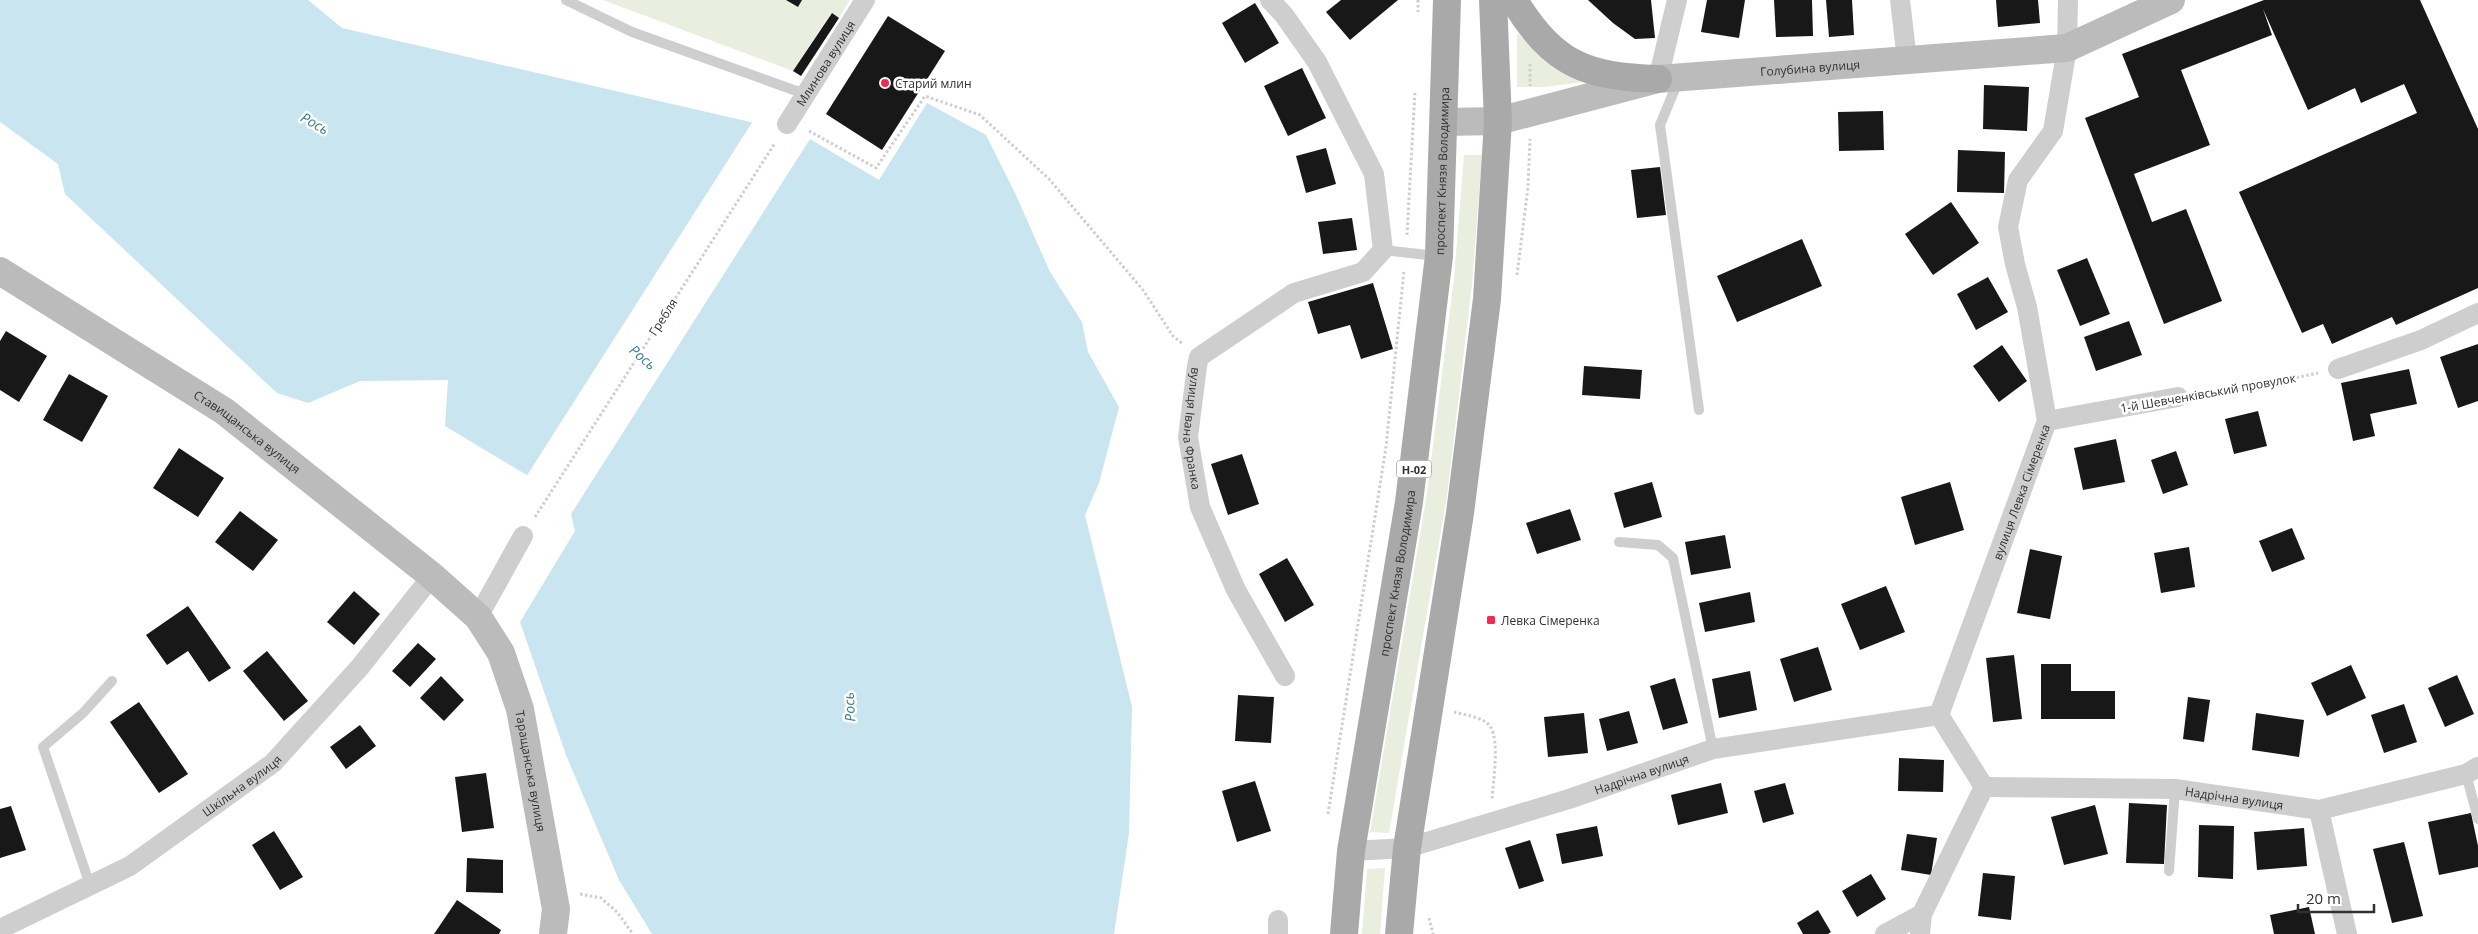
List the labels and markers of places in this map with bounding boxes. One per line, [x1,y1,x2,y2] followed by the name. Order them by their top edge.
[895,75,971,92] place label: Старий млин
[879,77,891,89] marker: Старий млин
[1501,612,1600,629] place label: Левка Сімеренка
[1485,614,1497,626] marker: Левка Сімеренка

